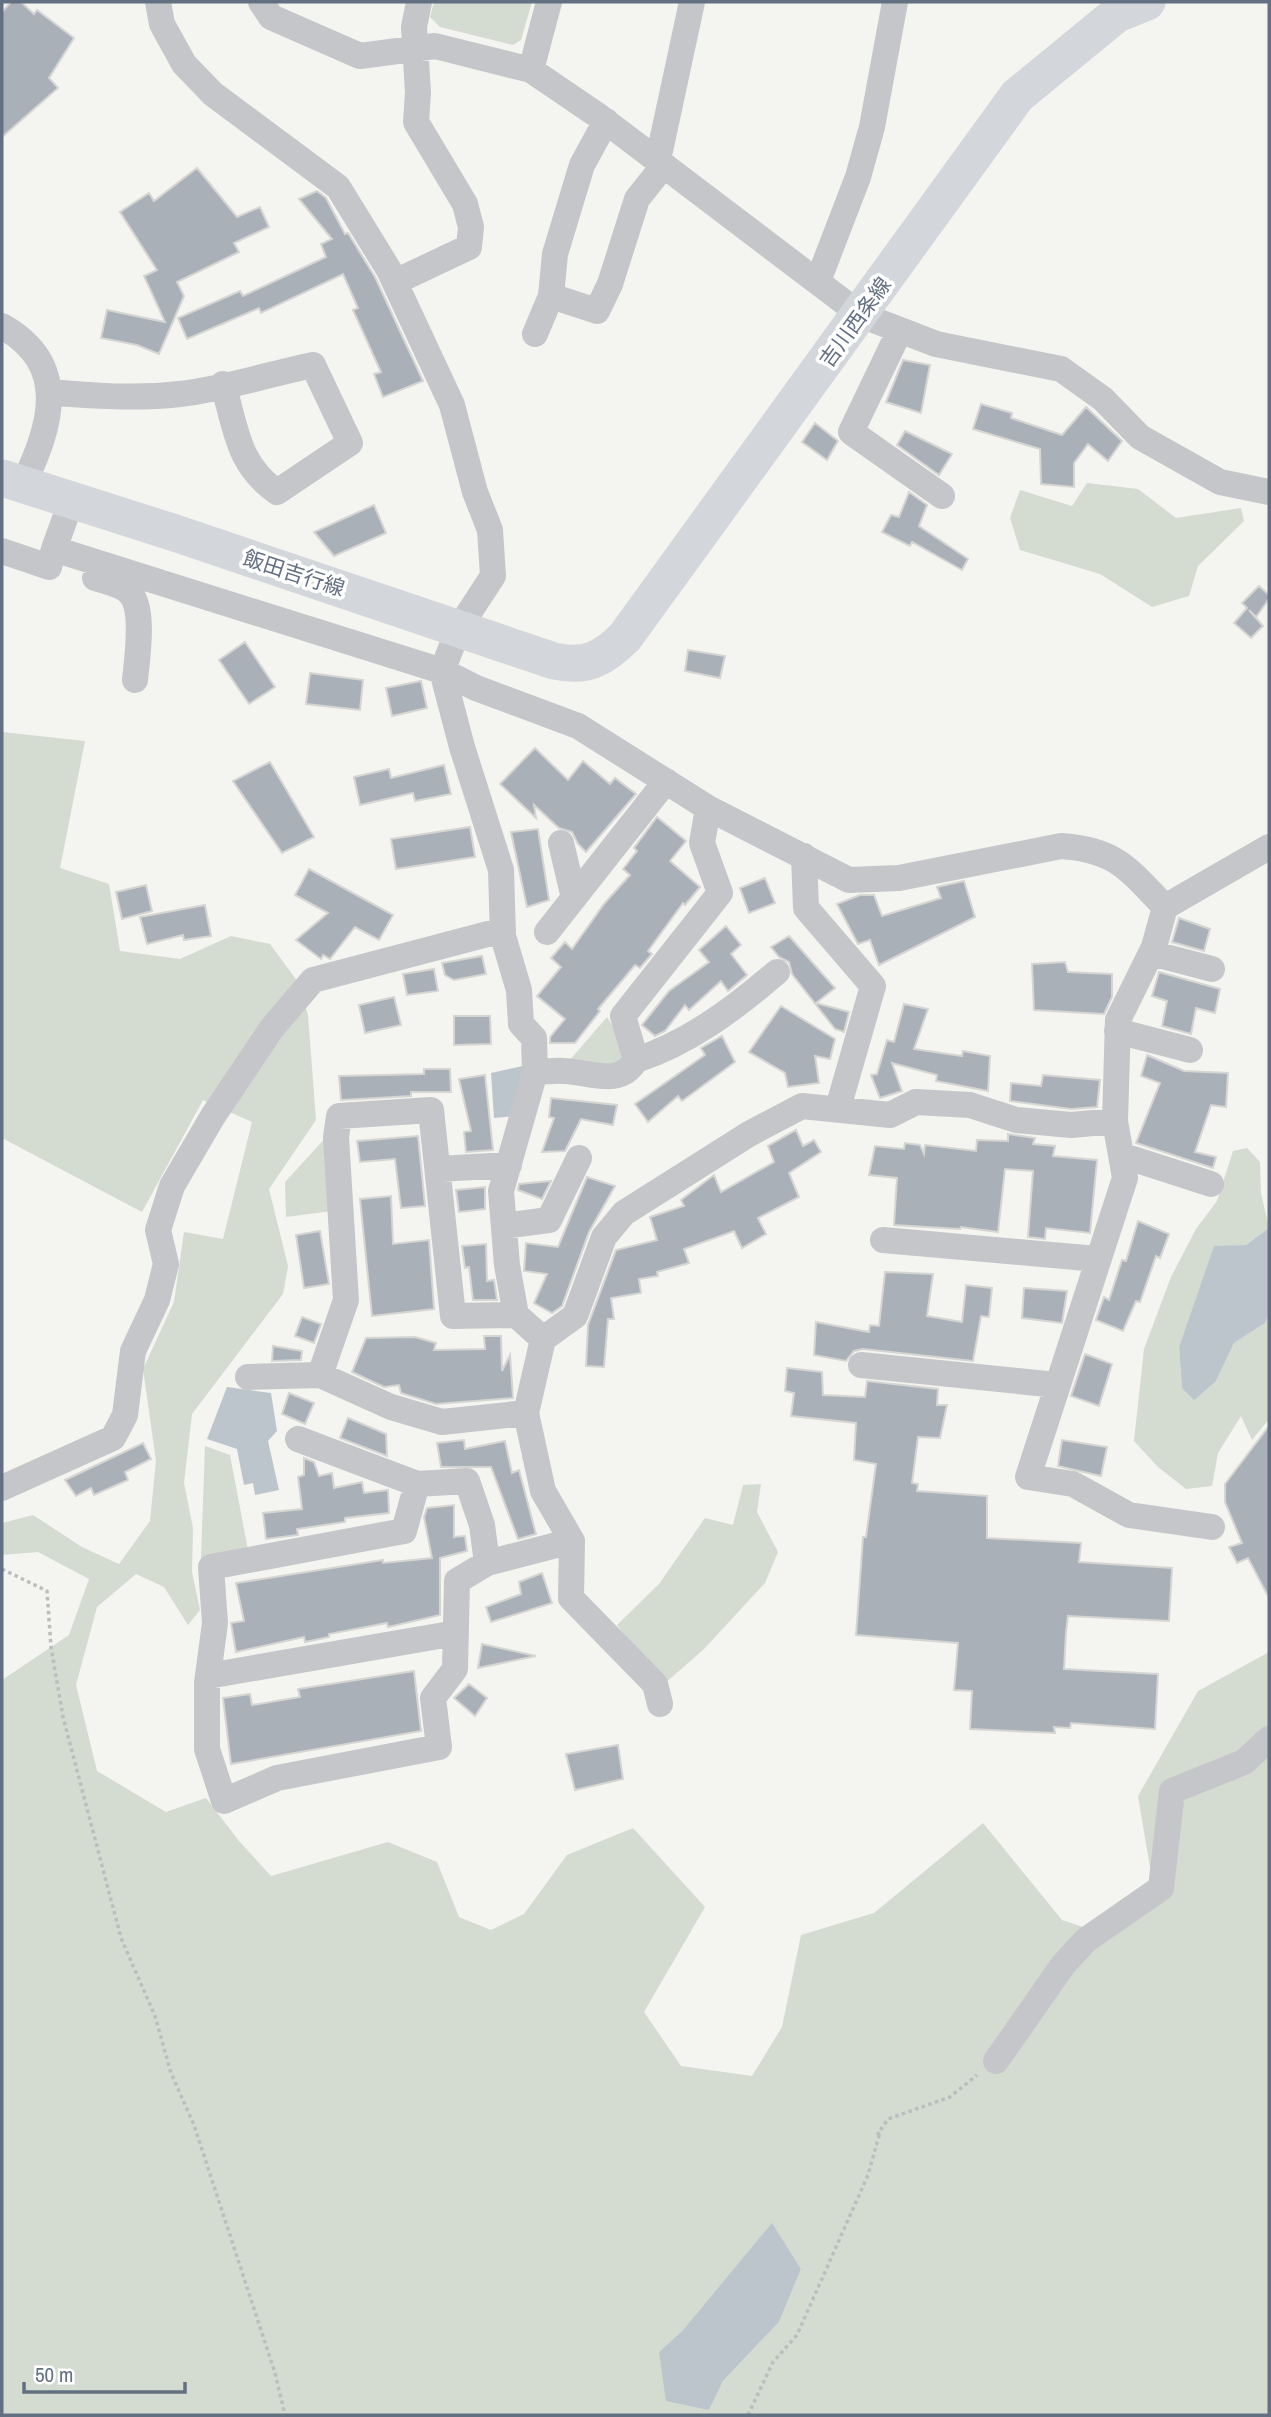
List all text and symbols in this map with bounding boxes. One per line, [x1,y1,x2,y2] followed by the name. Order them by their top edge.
[812,271,898,373] street label: 吉川西条線
[240,543,348,603] street label: 飯田吉行線
[24,2350,186,2394] scale bar
[35,2360,73,2389] text: 50 m

